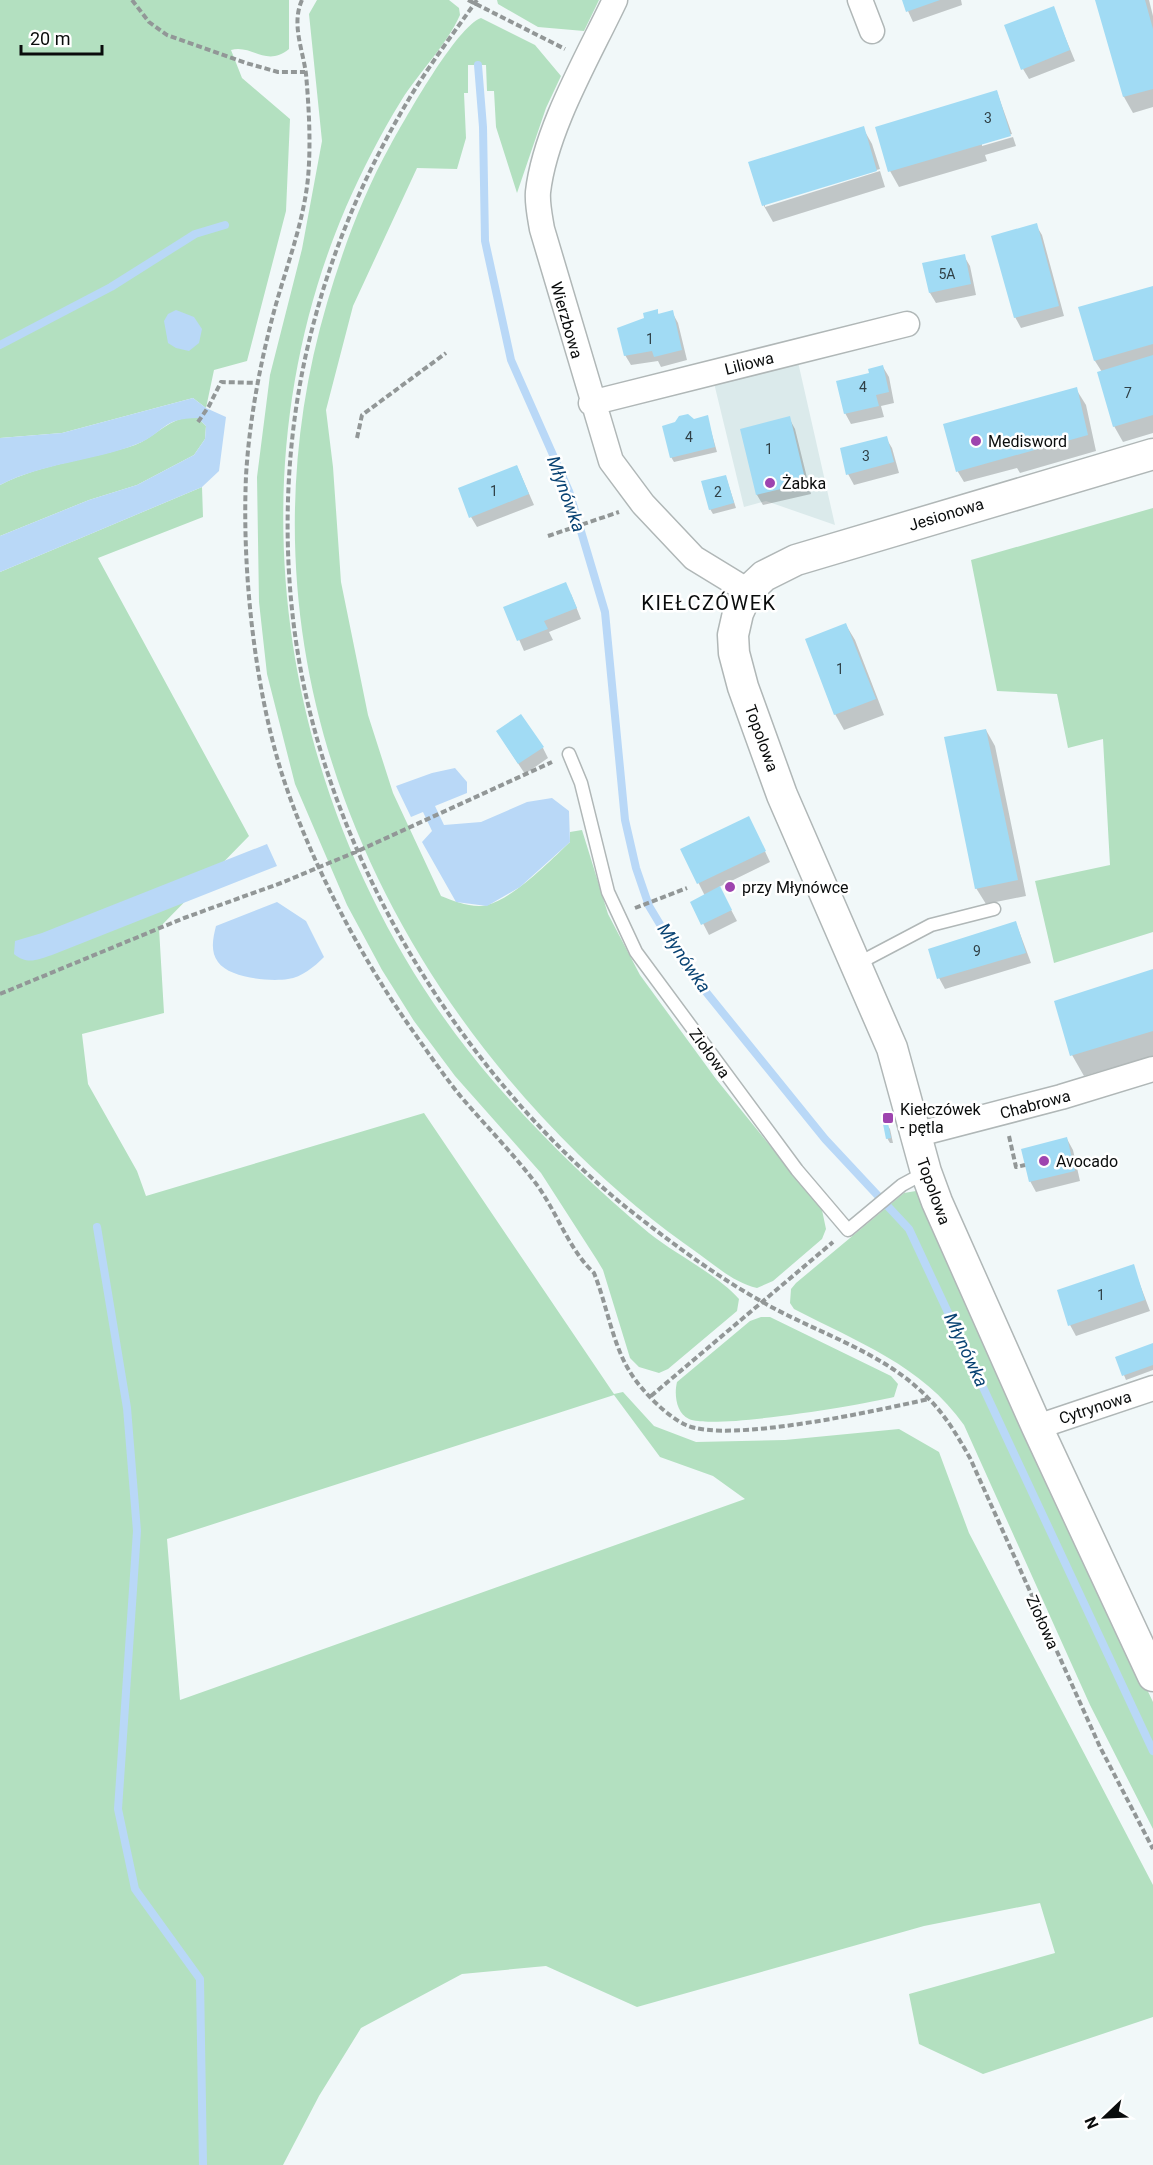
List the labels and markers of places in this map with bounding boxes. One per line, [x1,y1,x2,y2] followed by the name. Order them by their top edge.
[988,432,1067,451] place label: Medisword
[969,434,983,448] marker: Medisword
[782,474,826,493] place label: Żabka
[763,476,777,490] marker: Żabka
[742,878,849,897] place label: przy Młynówce
[723,880,737,894] marker: przy Młynówce
[900,1100,982,1137] place label: Kiełczówek - pętla
[881,1111,895,1125] marker: Kiełczówek - pętla
[1056,1152,1118,1171] place label: Avocado
[1037,1154,1051,1168] marker: Avocado

